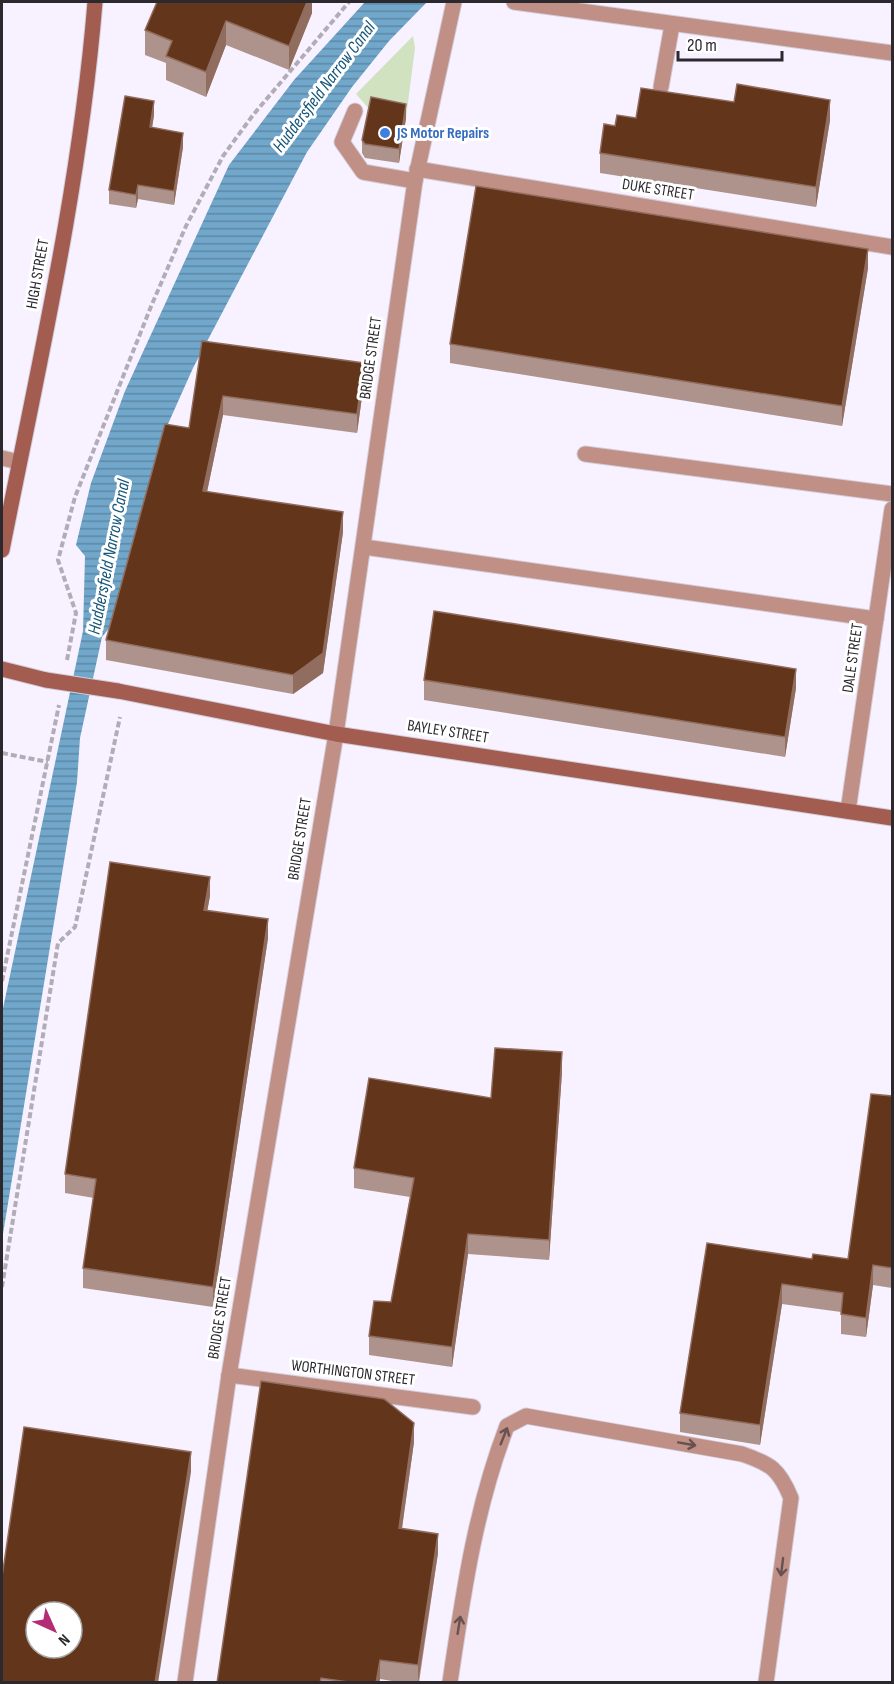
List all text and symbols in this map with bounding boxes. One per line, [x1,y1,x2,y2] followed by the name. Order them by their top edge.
[268,17,380,156] water label: Huddersfield Narrow Canal
[678,24,782,62] scale bar
[687,35,717,56] text: 20 m
[396,124,489,143] place label: JS Motor Repairs
[378,126,392,140] marker: JS Motor Repairs
[621,175,696,205] street label: DUKE STREET
[23,237,54,310] street label: HIGH STREET
[356,315,386,400] street label: BRIDGE STREET
[84,477,134,636] water label: Huddersfield Narrow Canal
[839,622,867,694] street label: DALE STREET
[406,716,490,748] street label: BAYLEY STREET
[284,796,316,882] street label: BRIDGE STREET
[204,1275,236,1361] street label: BRIDGE STREET
[290,1356,416,1390] street label: WORTHINGTON STREET
[499,1427,510,1445] one-way arrow
[677,1439,696,1450] one-way arrow
[776,1556,787,1576] one-way arrow
[24,1600,84,1660] north arrow
[453,1615,464,1635] one-way arrow
[54,1630,73,1649] text: N

